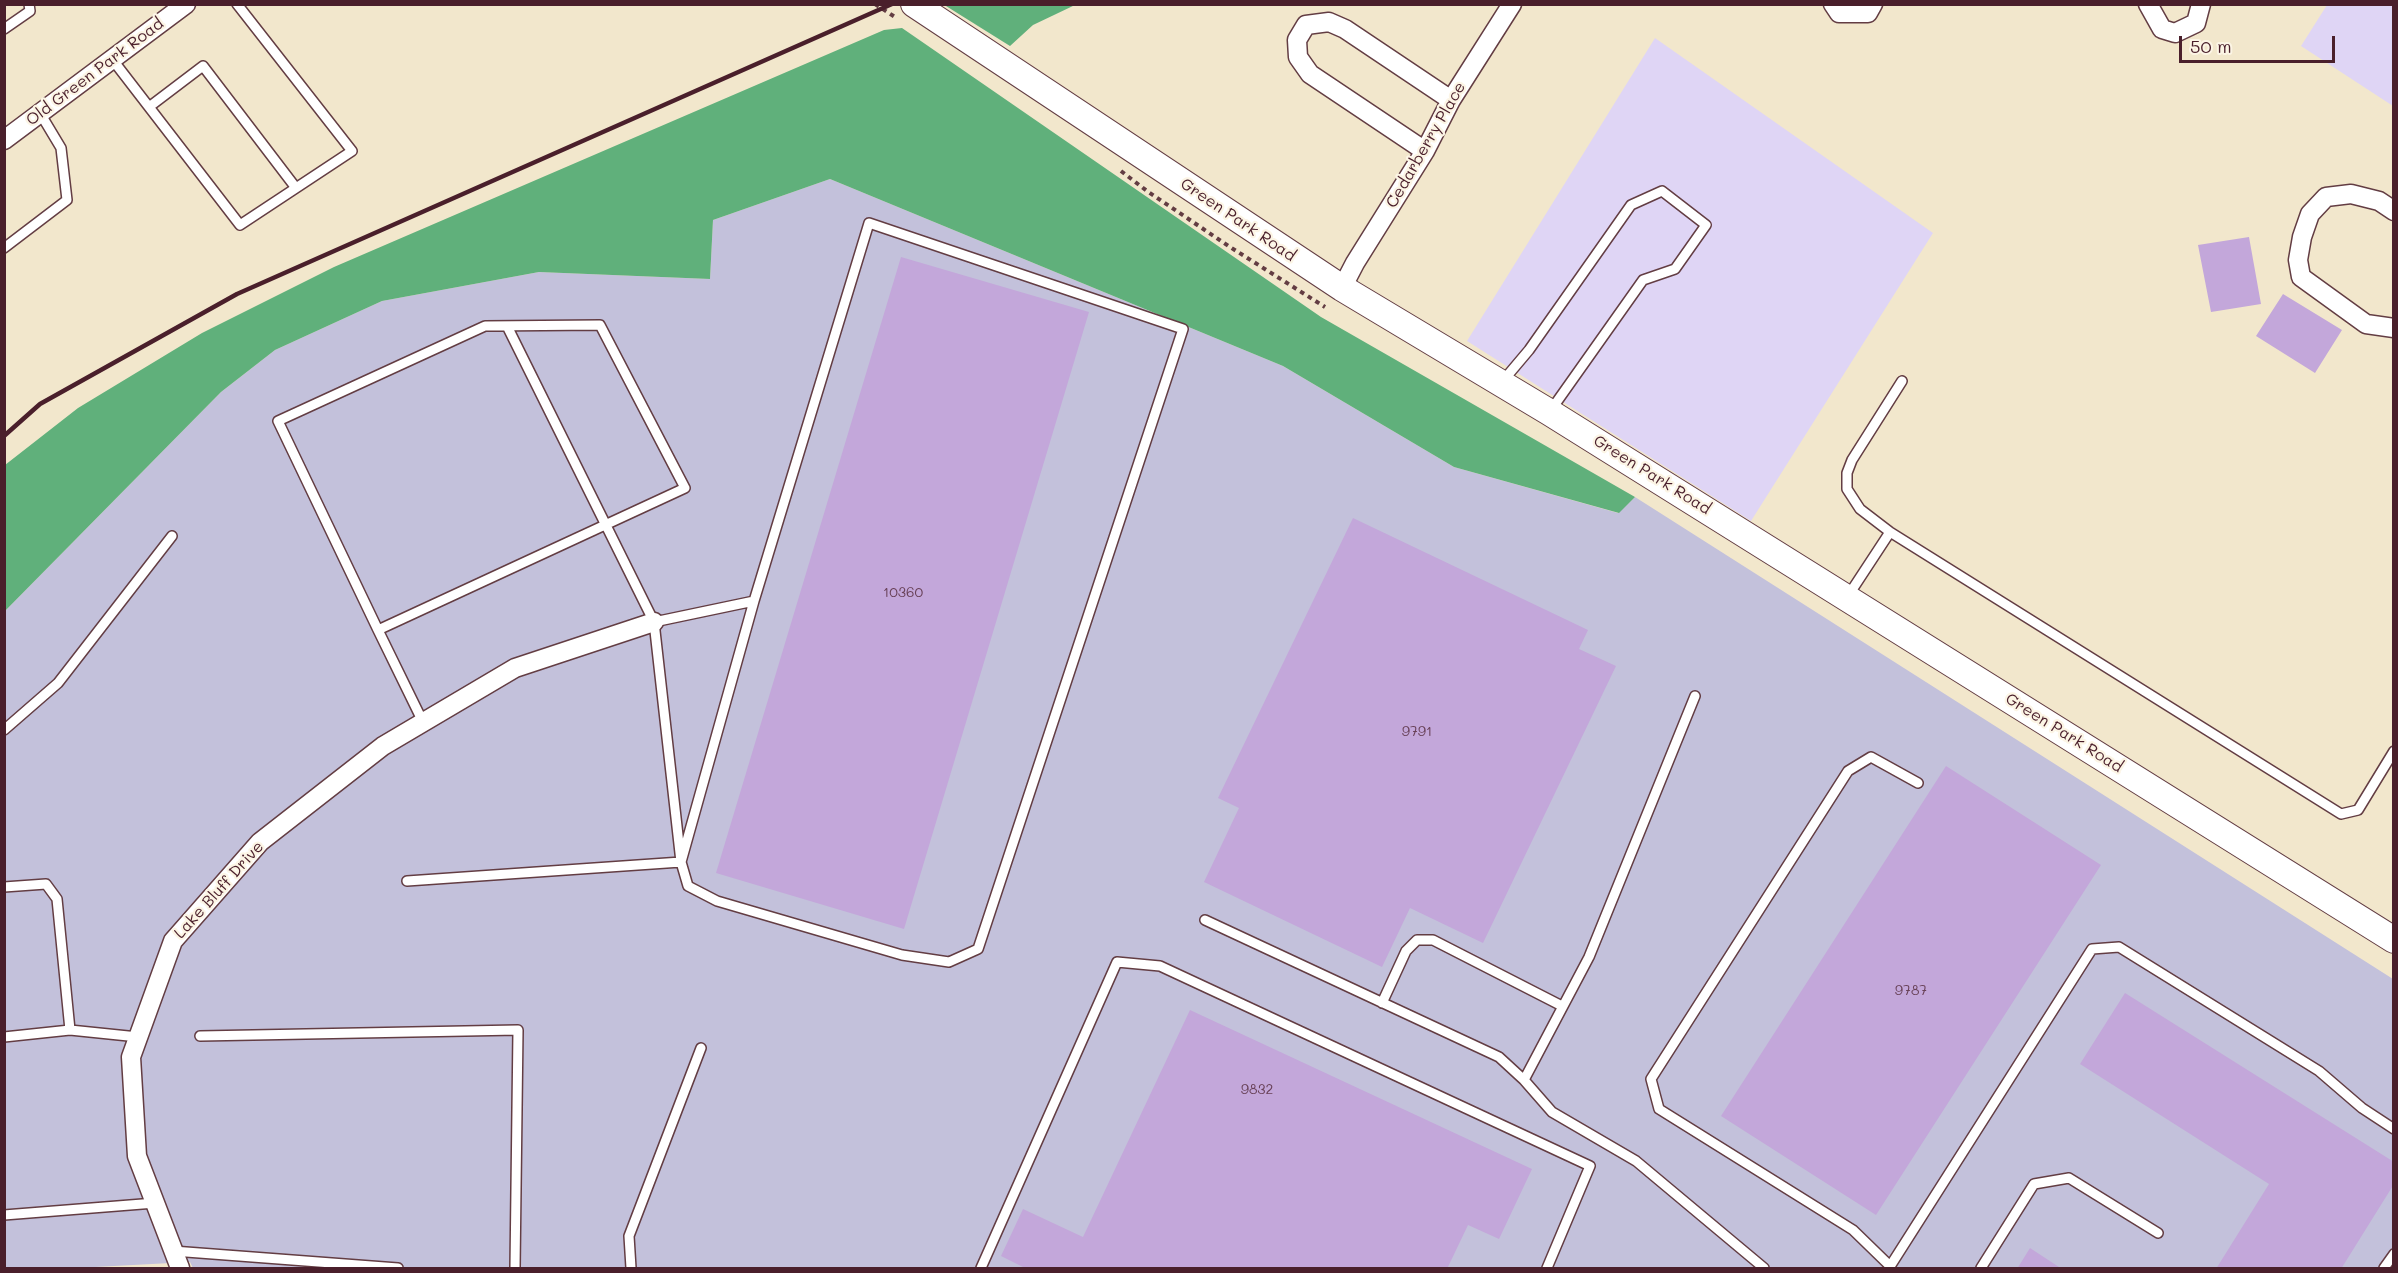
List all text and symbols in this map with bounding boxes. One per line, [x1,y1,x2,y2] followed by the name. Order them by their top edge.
[23,14,167,130] street label: Old Green Park Road
[2182,24,2338,62] scale bar
[2190,34,2232,58] text: 50 m
[1382,79,1470,211] street label: Cedarberry Place
[1177,174,1299,266] street label: Green Park Road
[1590,431,1714,519] street label: Green Park Road
[883,585,923,601] house number: 10360
[2002,689,2126,777] street label: Green Park Road
[1402,724,1432,740] house number: 9791
[170,837,268,943] street label: Lake Bluff Drive
[1895,983,1927,999] house number: 9787
[1241,1082,1273,1098] house number: 9832

